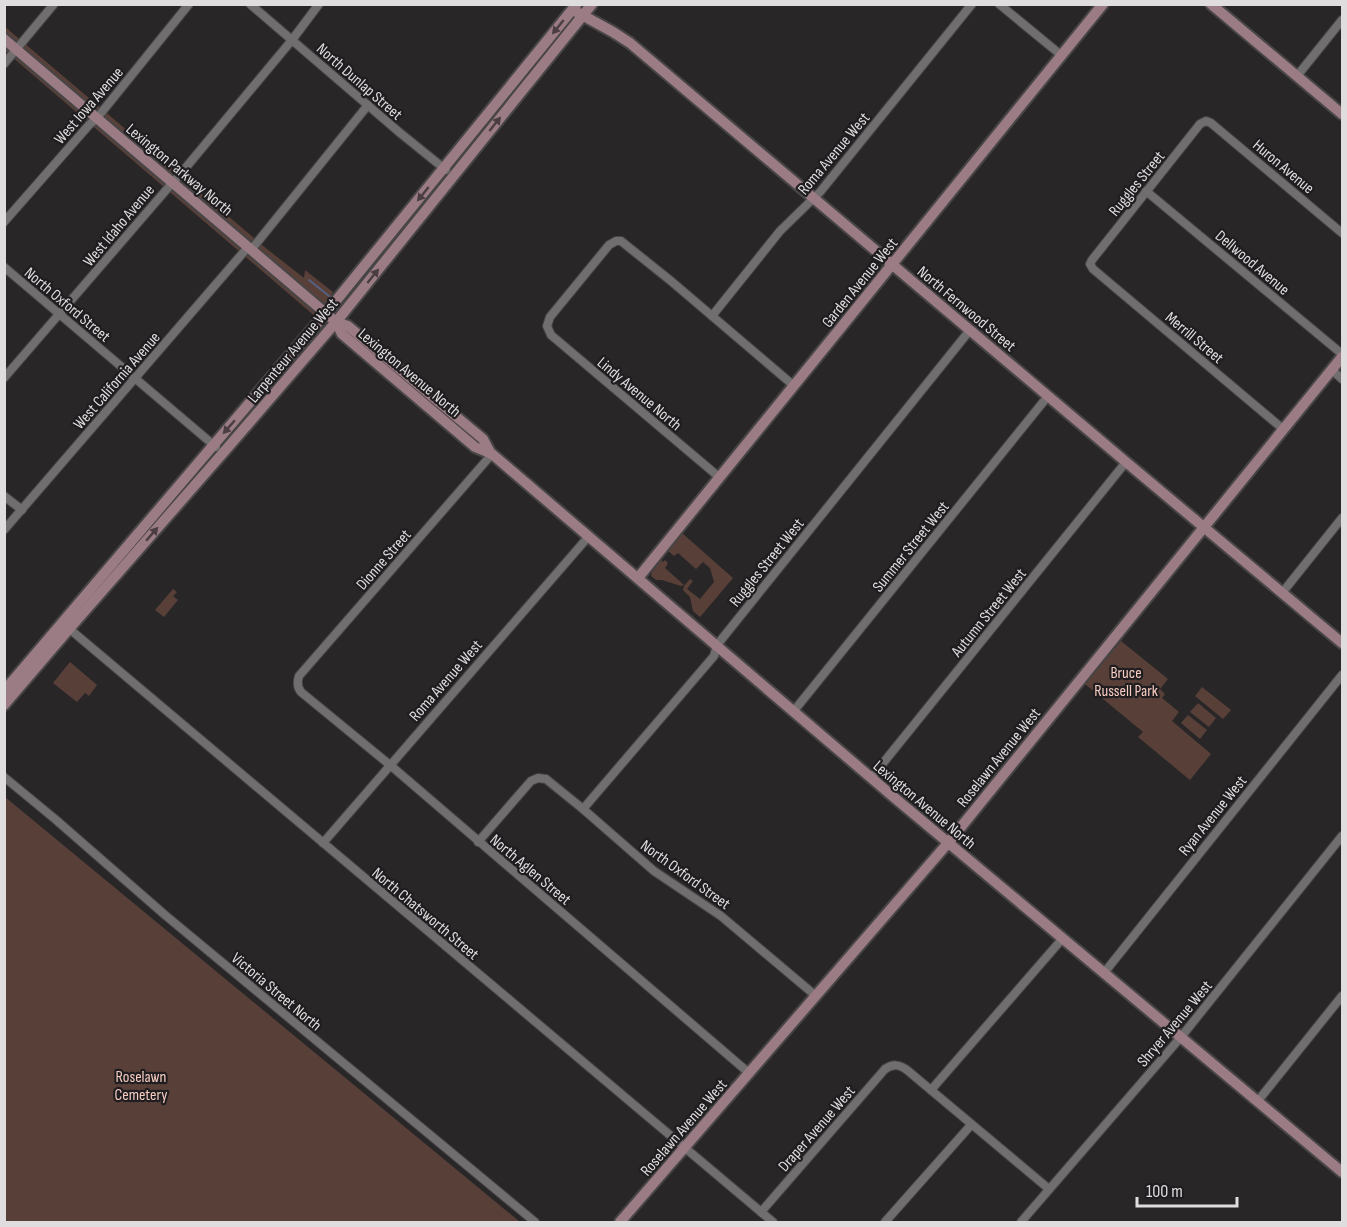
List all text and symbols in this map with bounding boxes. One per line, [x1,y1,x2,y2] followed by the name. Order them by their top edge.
[552,20,565,35] one-way arrow
[312,40,406,125] street label: North Dunlap Street
[50,63,128,149] street label: West Iowa Avenue
[794,109,874,199] street label: Roma Avenue West
[489,117,501,132] one-way arrow
[122,120,236,220] street label: Lexington Parkway North
[1248,136,1318,198] street label: Huron Avenue
[1105,147,1169,220] street label: Ruggles Street
[79,181,159,271] street label: West Idaho Avenue
[417,186,430,202] one-way arrow
[1211,227,1293,300] street label: Dellwood Avenue
[818,234,902,332] street label: Garden Avenue West
[913,262,1019,356] street label: North Fernwood Street
[20,264,114,347] street label: North Oxford Street
[366,269,379,284] one-way arrow
[244,295,342,407] street label: Larpenteur Avenue West
[1161,308,1227,368] street label: Merrill Street
[354,325,464,422] street label: Lexington Avenue North
[70,328,165,434] street label: West California Avenue
[593,353,685,435] street label: Lindy Avenue North
[223,419,236,434] one-way arrow
[869,498,954,596] street label: Summer Street West
[726,515,809,611] street label: Ruggles Street West
[353,526,416,594] street label: Dionne Street
[145,527,158,542] one-way arrow
[947,565,1031,662] street label: Autumn Street West
[406,636,487,726] street label: Roma Avenue West
[1094,664,1158,701] park label: Bruce Russell Park
[953,704,1045,811] street label: Roselawn Avenue West
[869,757,979,854] street label: Lexington Avenue North
[1175,772,1251,860] street label: Ryan Avenue West
[486,831,574,910] street label: North Aglen Street
[637,836,734,914] street label: North Oxford Street
[368,864,482,964] street label: North Chatsworth Street
[227,949,325,1035] street label: Victoria Street North
[1134,977,1217,1071] street label: Shryer Avenue West
[115,1068,167,1105] park label: Roselawn Cemetery
[637,1076,731,1180] street label: Roselawn Avenue West
[775,1082,860,1176] street label: Draper Avenue West
[1137,1170,1238,1208] scale bar
[1146,1181,1183,1202] text: 100 m

